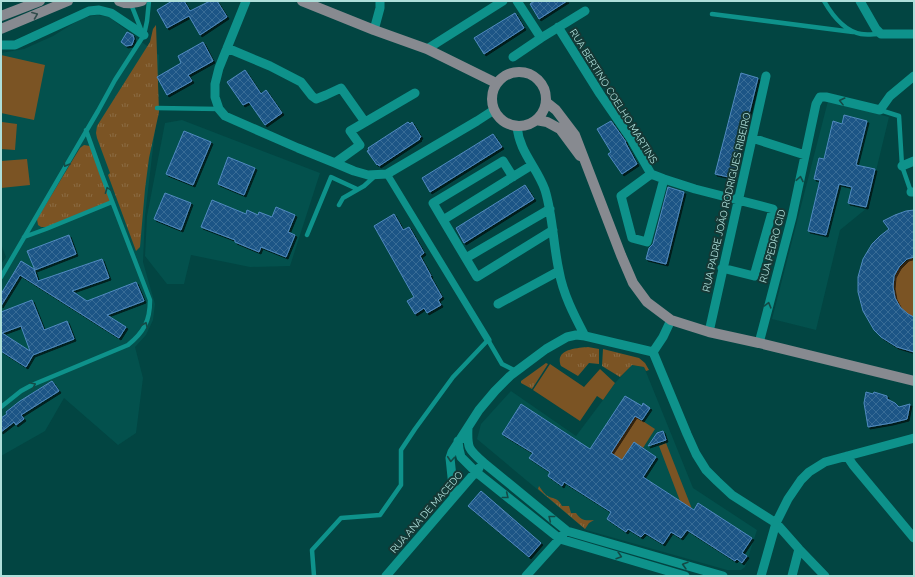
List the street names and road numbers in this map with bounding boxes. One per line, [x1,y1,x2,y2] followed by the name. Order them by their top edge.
[567,27,660,165] street label: RUA BERTINO COELHO MARTINS
[700,111,753,293] street label: RUA PADRE JOÃO RODRIGUES RIBEIRO
[757,208,788,284] street label: RUA PEDRO CID
[388,469,465,555] street label: RUA ANA DE MACEDO

